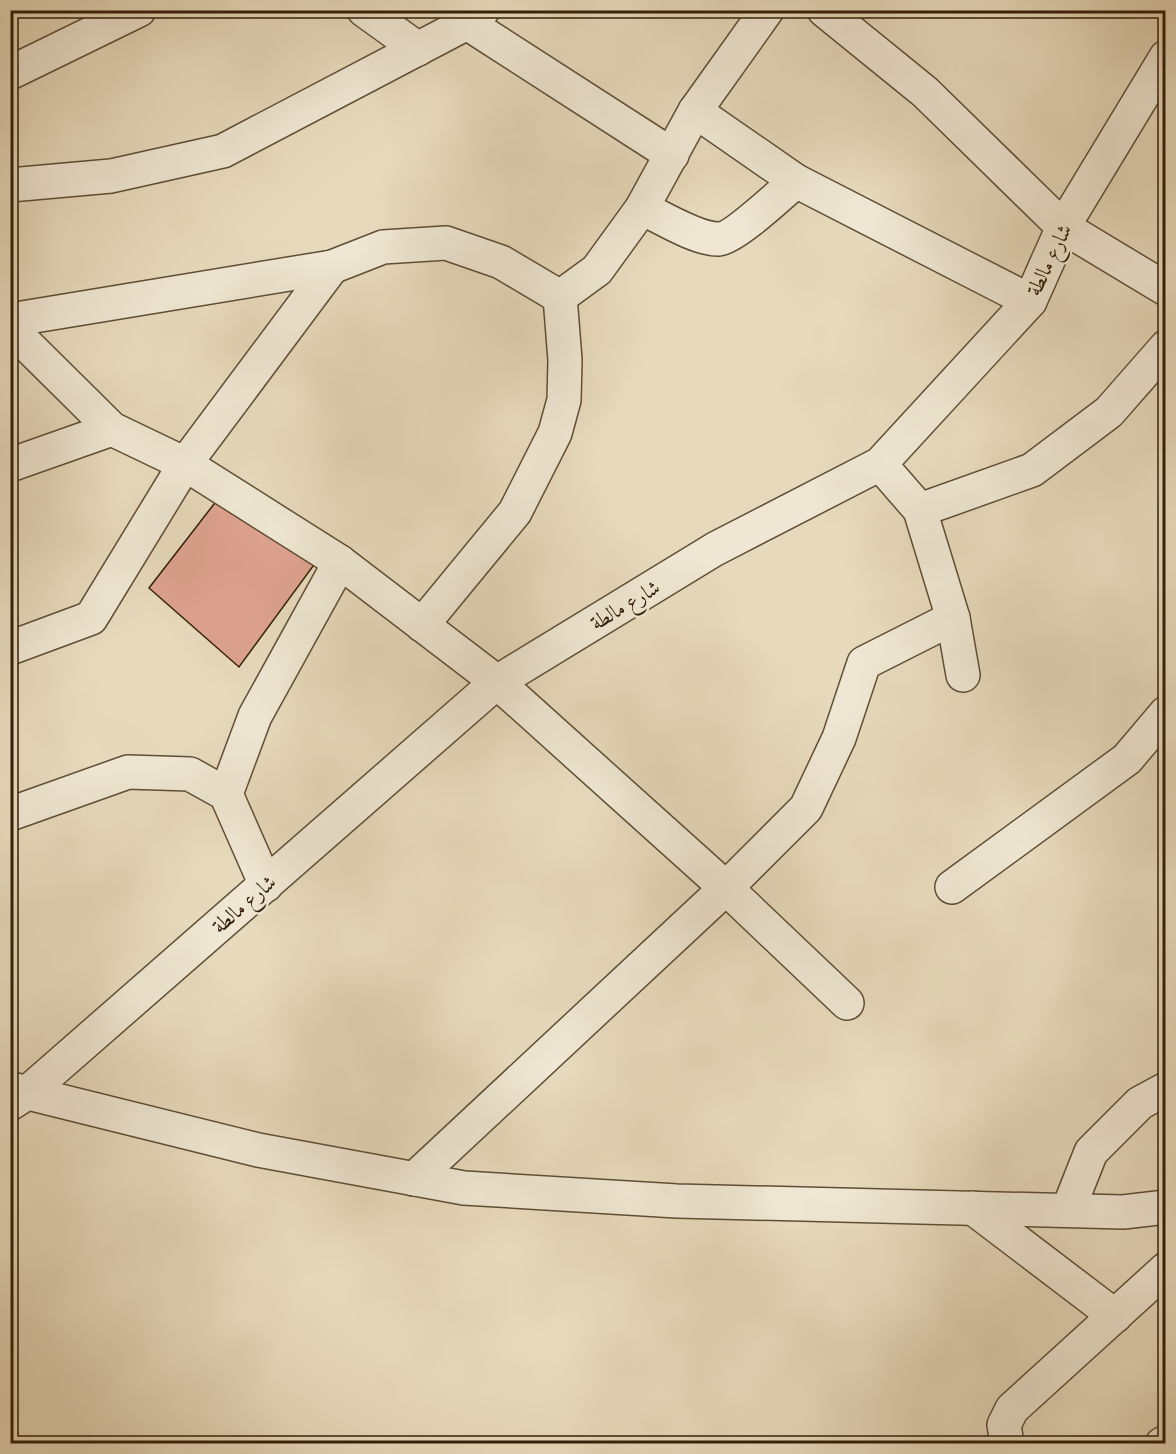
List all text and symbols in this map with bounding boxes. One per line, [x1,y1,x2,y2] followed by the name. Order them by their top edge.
[1020,219,1082,302] street label: شارع مالطة
[585,573,667,640] street label: شارع مالطة
[206,868,285,943] street label: شارع مالطة

